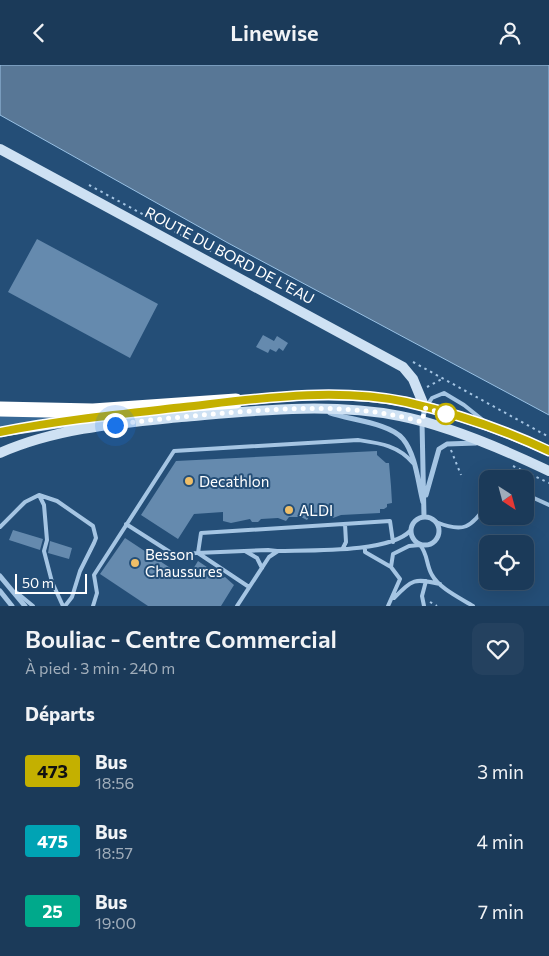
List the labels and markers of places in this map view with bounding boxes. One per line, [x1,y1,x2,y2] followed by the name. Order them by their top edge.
[435,403,457,425] unlabelled marker
[199,472,269,490] place label: Decathlon
[183,475,195,487] marker: Decathlon
[299,501,333,519] place label: ALDI
[283,504,295,516] marker: ALDI
[145,545,223,580] place label: Besson Chaussures
[129,557,141,569] marker: Besson Chaussures

